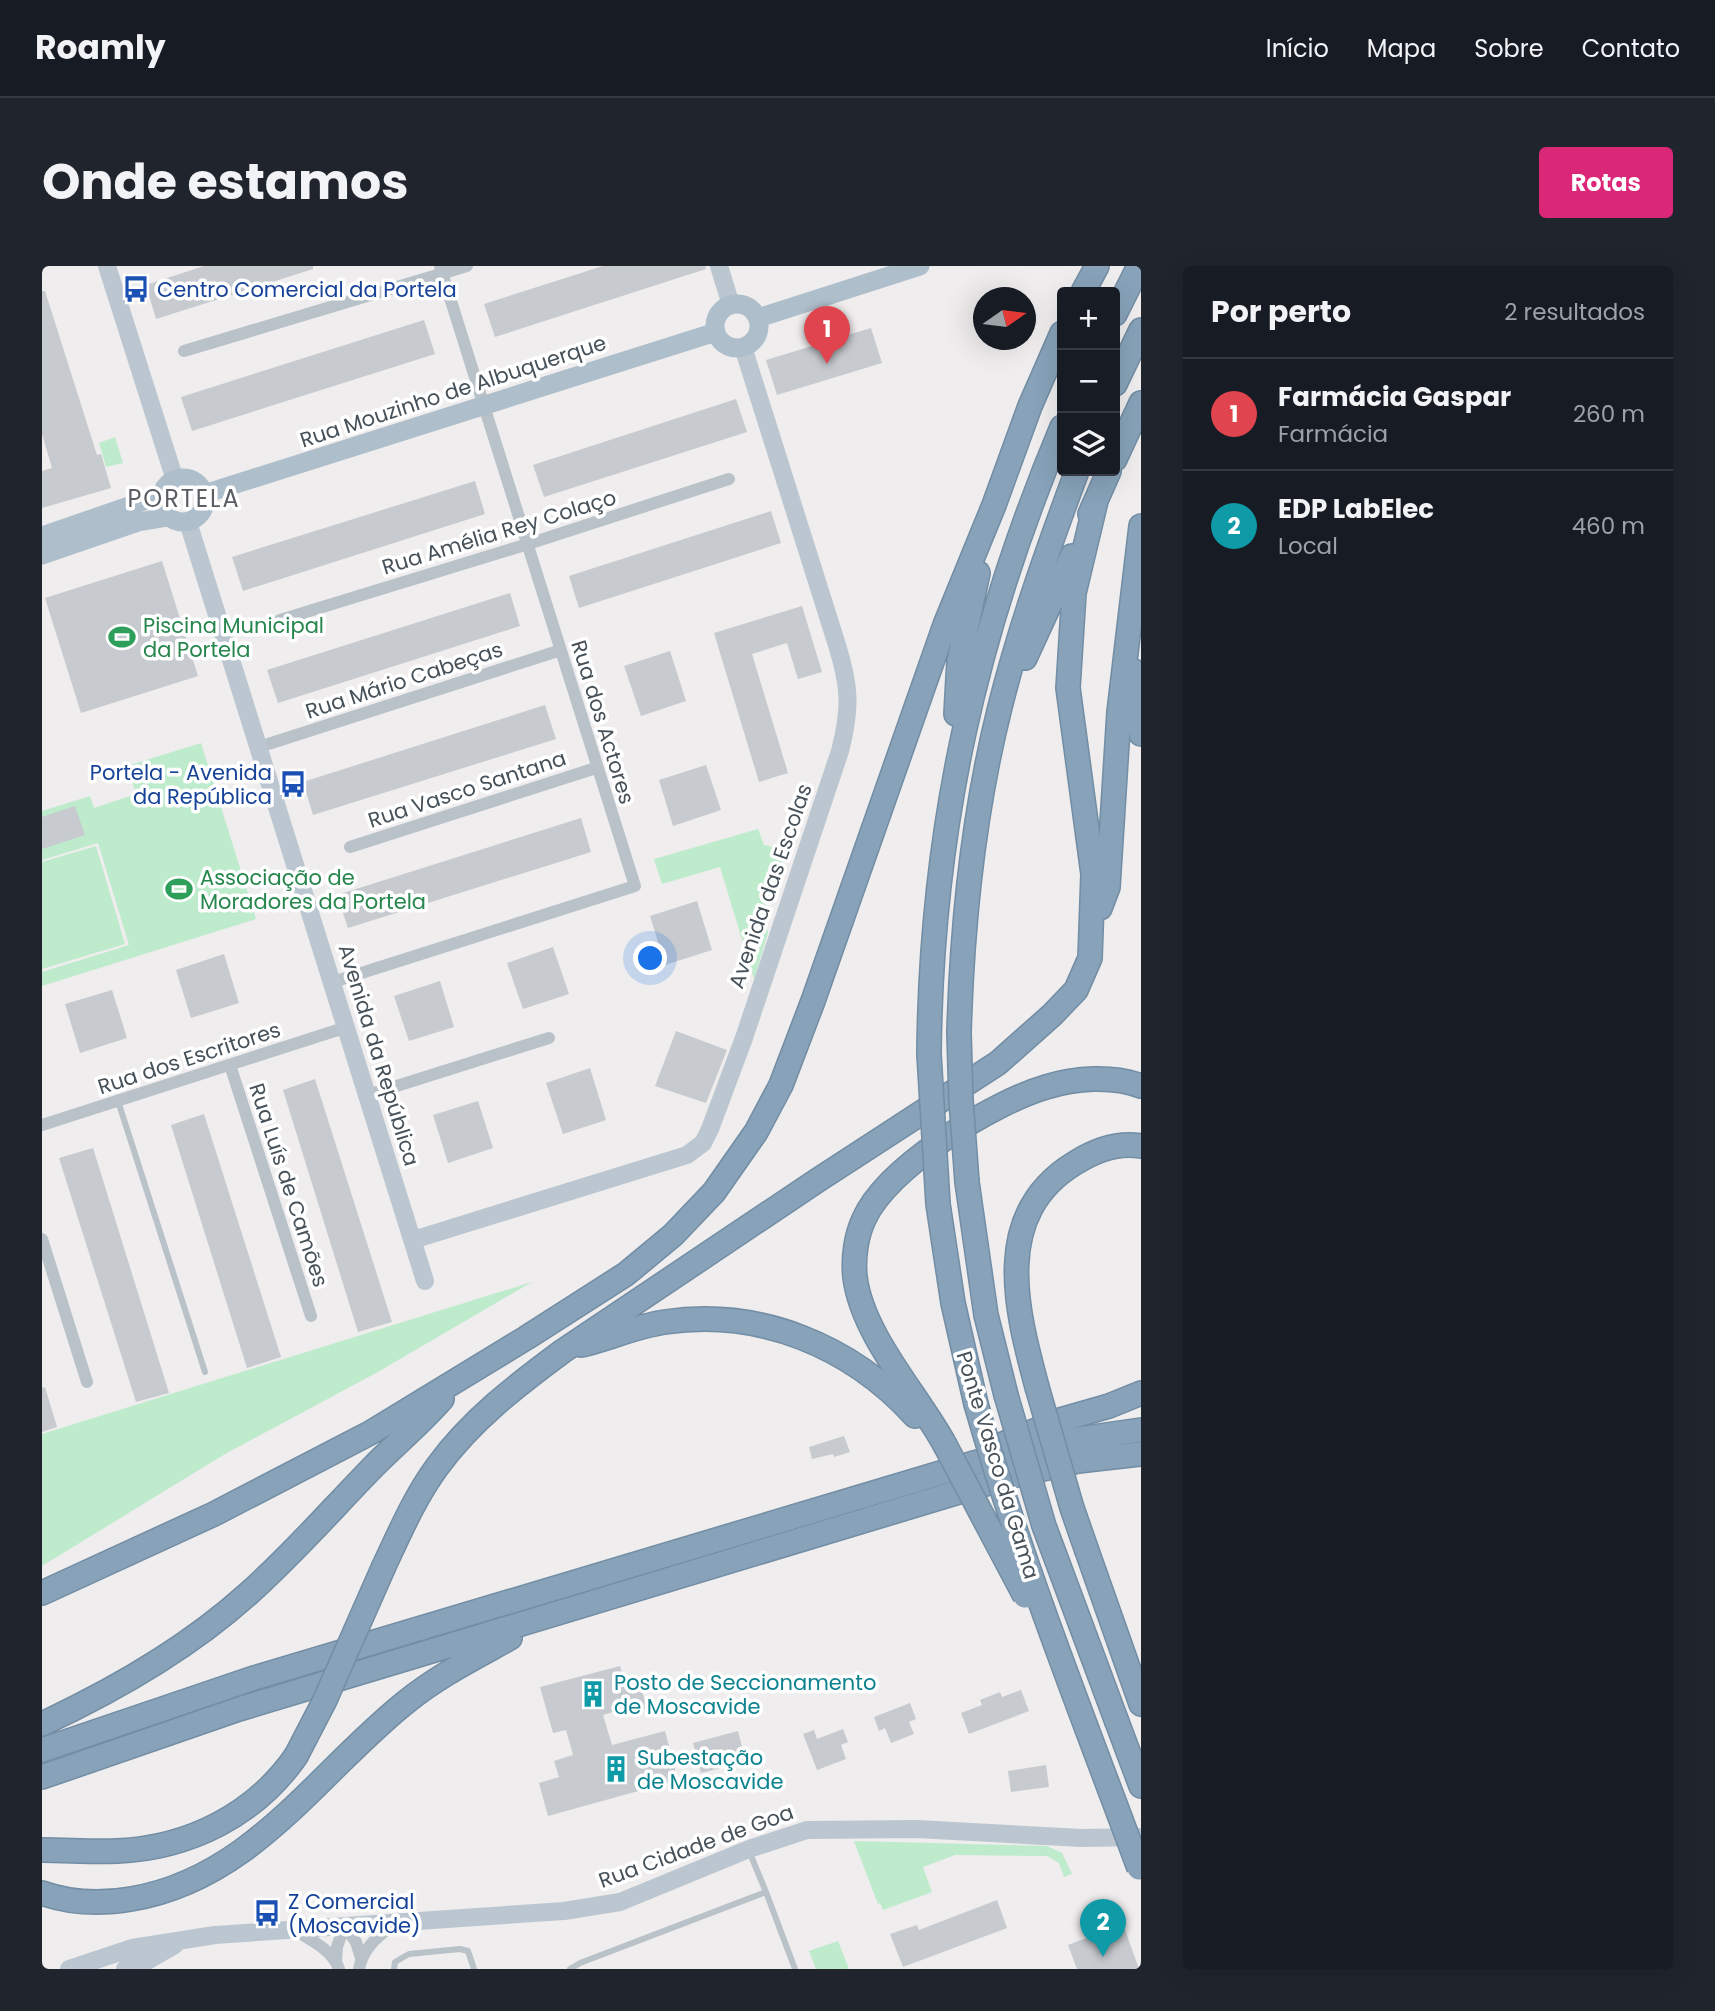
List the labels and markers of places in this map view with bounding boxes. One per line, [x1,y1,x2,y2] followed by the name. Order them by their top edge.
[121,274,151,304] bus stop icon: Centro Comercial da Portela
[157,275,457,304] place label: Centro Comercial da Portela
[804,306,850,364] pin: 1
[143,611,324,664] place label: Piscina Municipal da Portela
[107,622,137,652] sports icon: Piscina Municipal da Portela
[90,758,272,811] place label: Portela - Avenida da República
[278,769,308,799] bus stop icon: Portela - Avenida da República
[200,863,426,916] place label: Associação de Moradores da Portela
[164,874,194,904] sports icon: Associação de Moradores da Portela
[614,1668,876,1721] place label: Posto de Seccionamento de Moscavide
[578,1679,608,1709] building icon: Posto de Seccionamento de Moscavide
[637,1743,783,1796] place label: Subestação de Moscavide
[601,1754,631,1784] building icon: Subestação de Moscavide
[288,1887,421,1940] place label: Z Comercial (Moscavide)
[252,1898,282,1928] bus stop icon: Z Comercial (Moscavide)
[1080,1899,1126,1957] pin: 2

